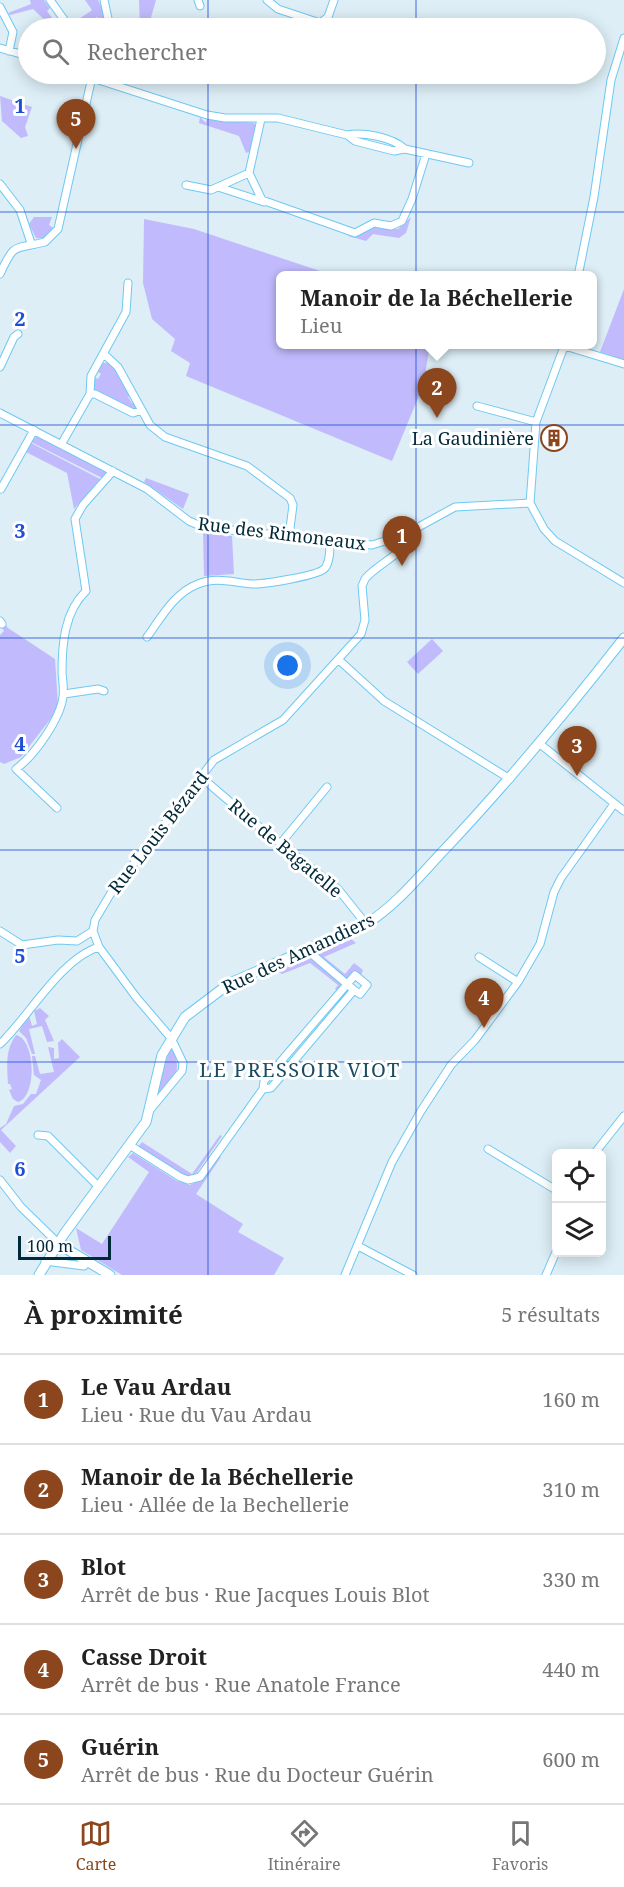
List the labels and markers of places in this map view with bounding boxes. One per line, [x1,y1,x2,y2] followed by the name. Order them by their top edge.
[56,100,96,149] pin: 5
[418,368,456,418] pin: 2
[539,423,569,453] building icon: La Gaudinière
[412,426,534,450] place label: La Gaudinière
[382,516,422,566] pin: 1
[558,726,596,776] pin: 3
[464,978,504,1028] pin: 4

